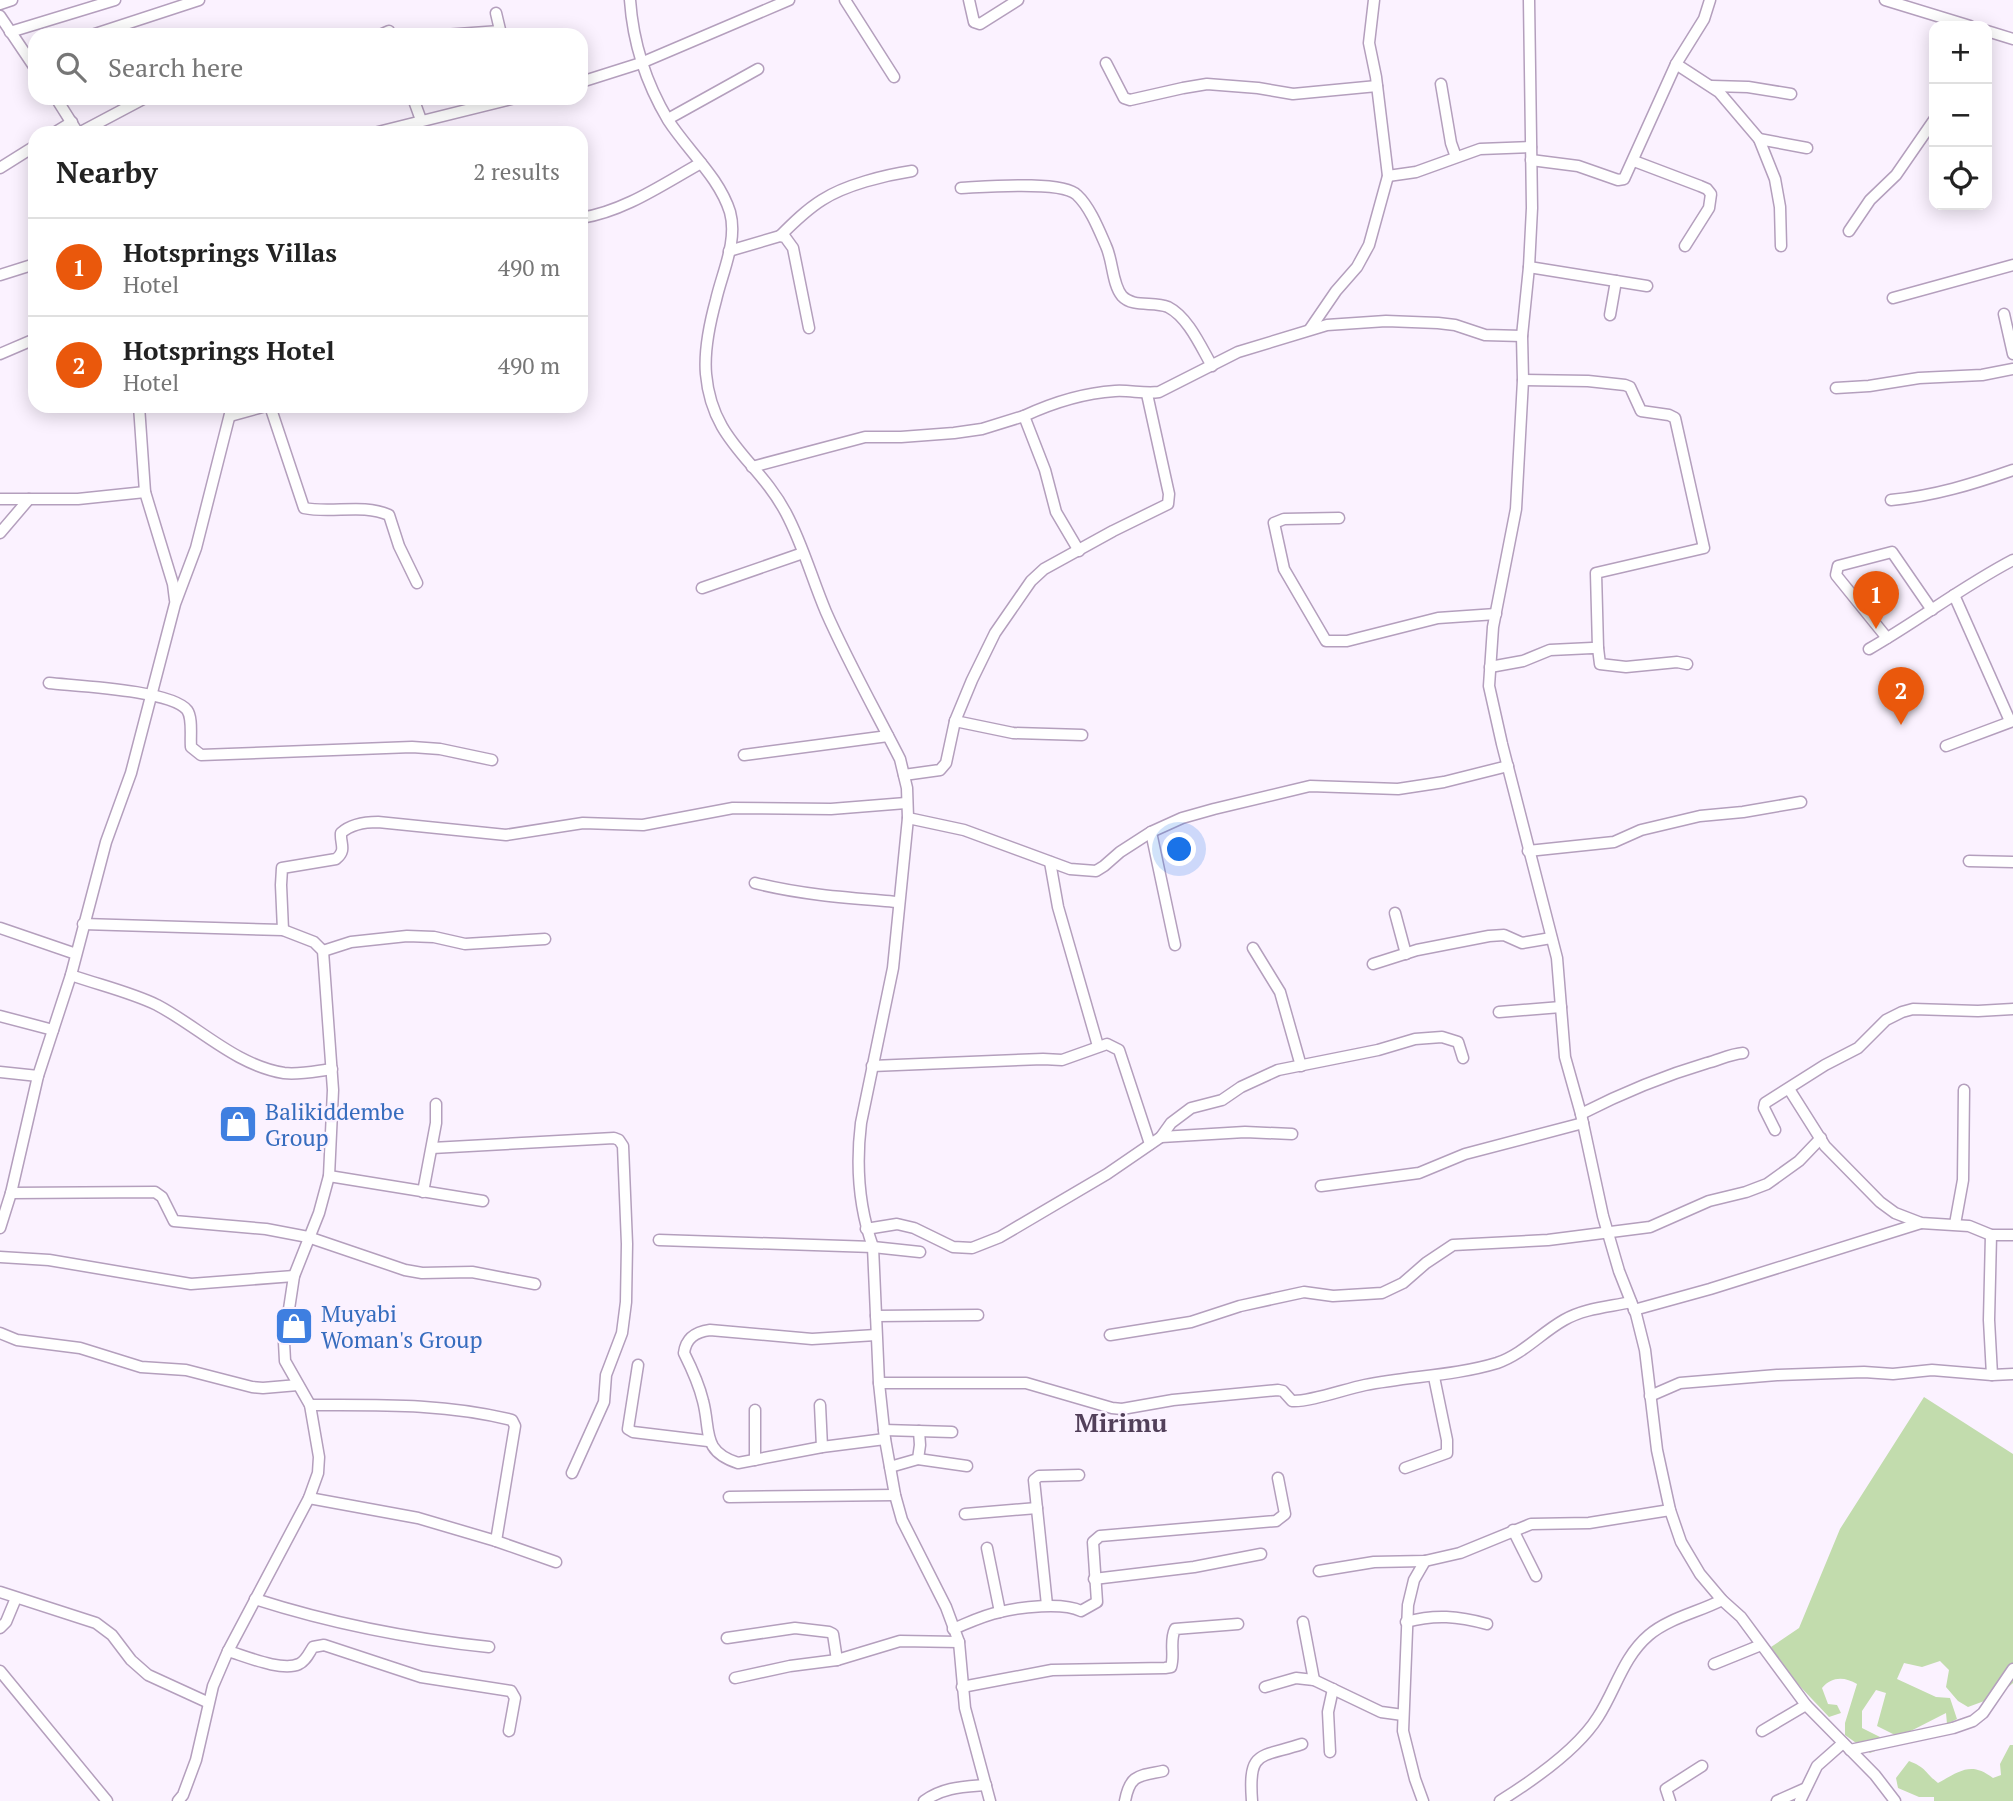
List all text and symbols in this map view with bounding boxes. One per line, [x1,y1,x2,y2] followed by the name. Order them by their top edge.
[1929,21,1992,210] map controls
[1929,21,1992,84] button: +
[28,28,588,105] search box
[52,48,90,86] icon: search
[108,50,243,84] text: Search here
[1929,84,1992,147] button: −
[1929,147,1992,210] button: locate
[56,152,158,192] text: Nearby
[473,156,560,187] text: 2 results
[123,235,337,269] text: Hotsprings Villas
[73,252,86,283] text: 1
[498,252,560,283] text: 490 m
[123,269,179,300] text: Hotel
[123,333,335,367] text: Hotsprings Hotel
[73,350,86,381] text: 2
[498,350,560,381] text: 490 m
[123,367,179,398] text: Hotel
[1853,571,1899,629] pin: 1
[1878,667,1924,725] pin: 2
[1162,832,1196,866] your location
[265,1096,404,1153] place label: Balikiddembe Group
[217,1103,259,1145] shop icon: Balikiddembe Group
[321,1298,482,1355] place label: Muyabi Woman's Group
[273,1305,315,1347] shop icon: Muyabi Woman's Group
[1075,1405,1167,1439] district label: Mirimu

